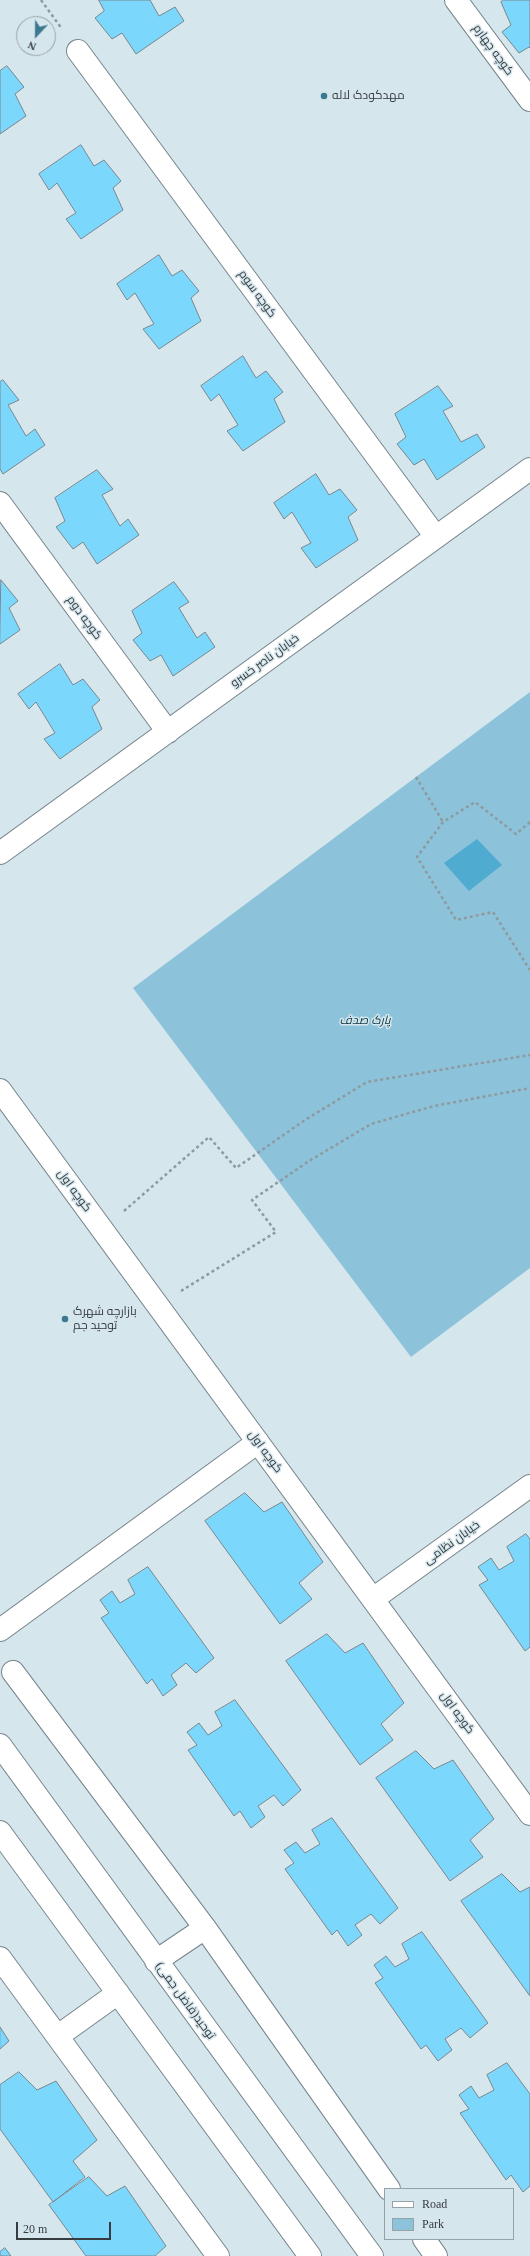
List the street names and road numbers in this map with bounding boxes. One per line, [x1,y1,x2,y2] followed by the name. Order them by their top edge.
[470,22,516,78] street label: کوچه چهارم
[235,267,279,321] street label: کوچه سوم
[63,593,105,643] street label: کوچه دوم
[228,631,302,691] street label: خیابان ناصر خسرو
[54,1167,94,1215] street label: کوچه اول
[245,1428,285,1476] street label: کوچه اول
[421,1518,483,1568] street label: خیابان نظامی
[437,1689,477,1737] street label: کوچه اول
[152,1959,218,2043] street label: توحید(فاضل جمی)

